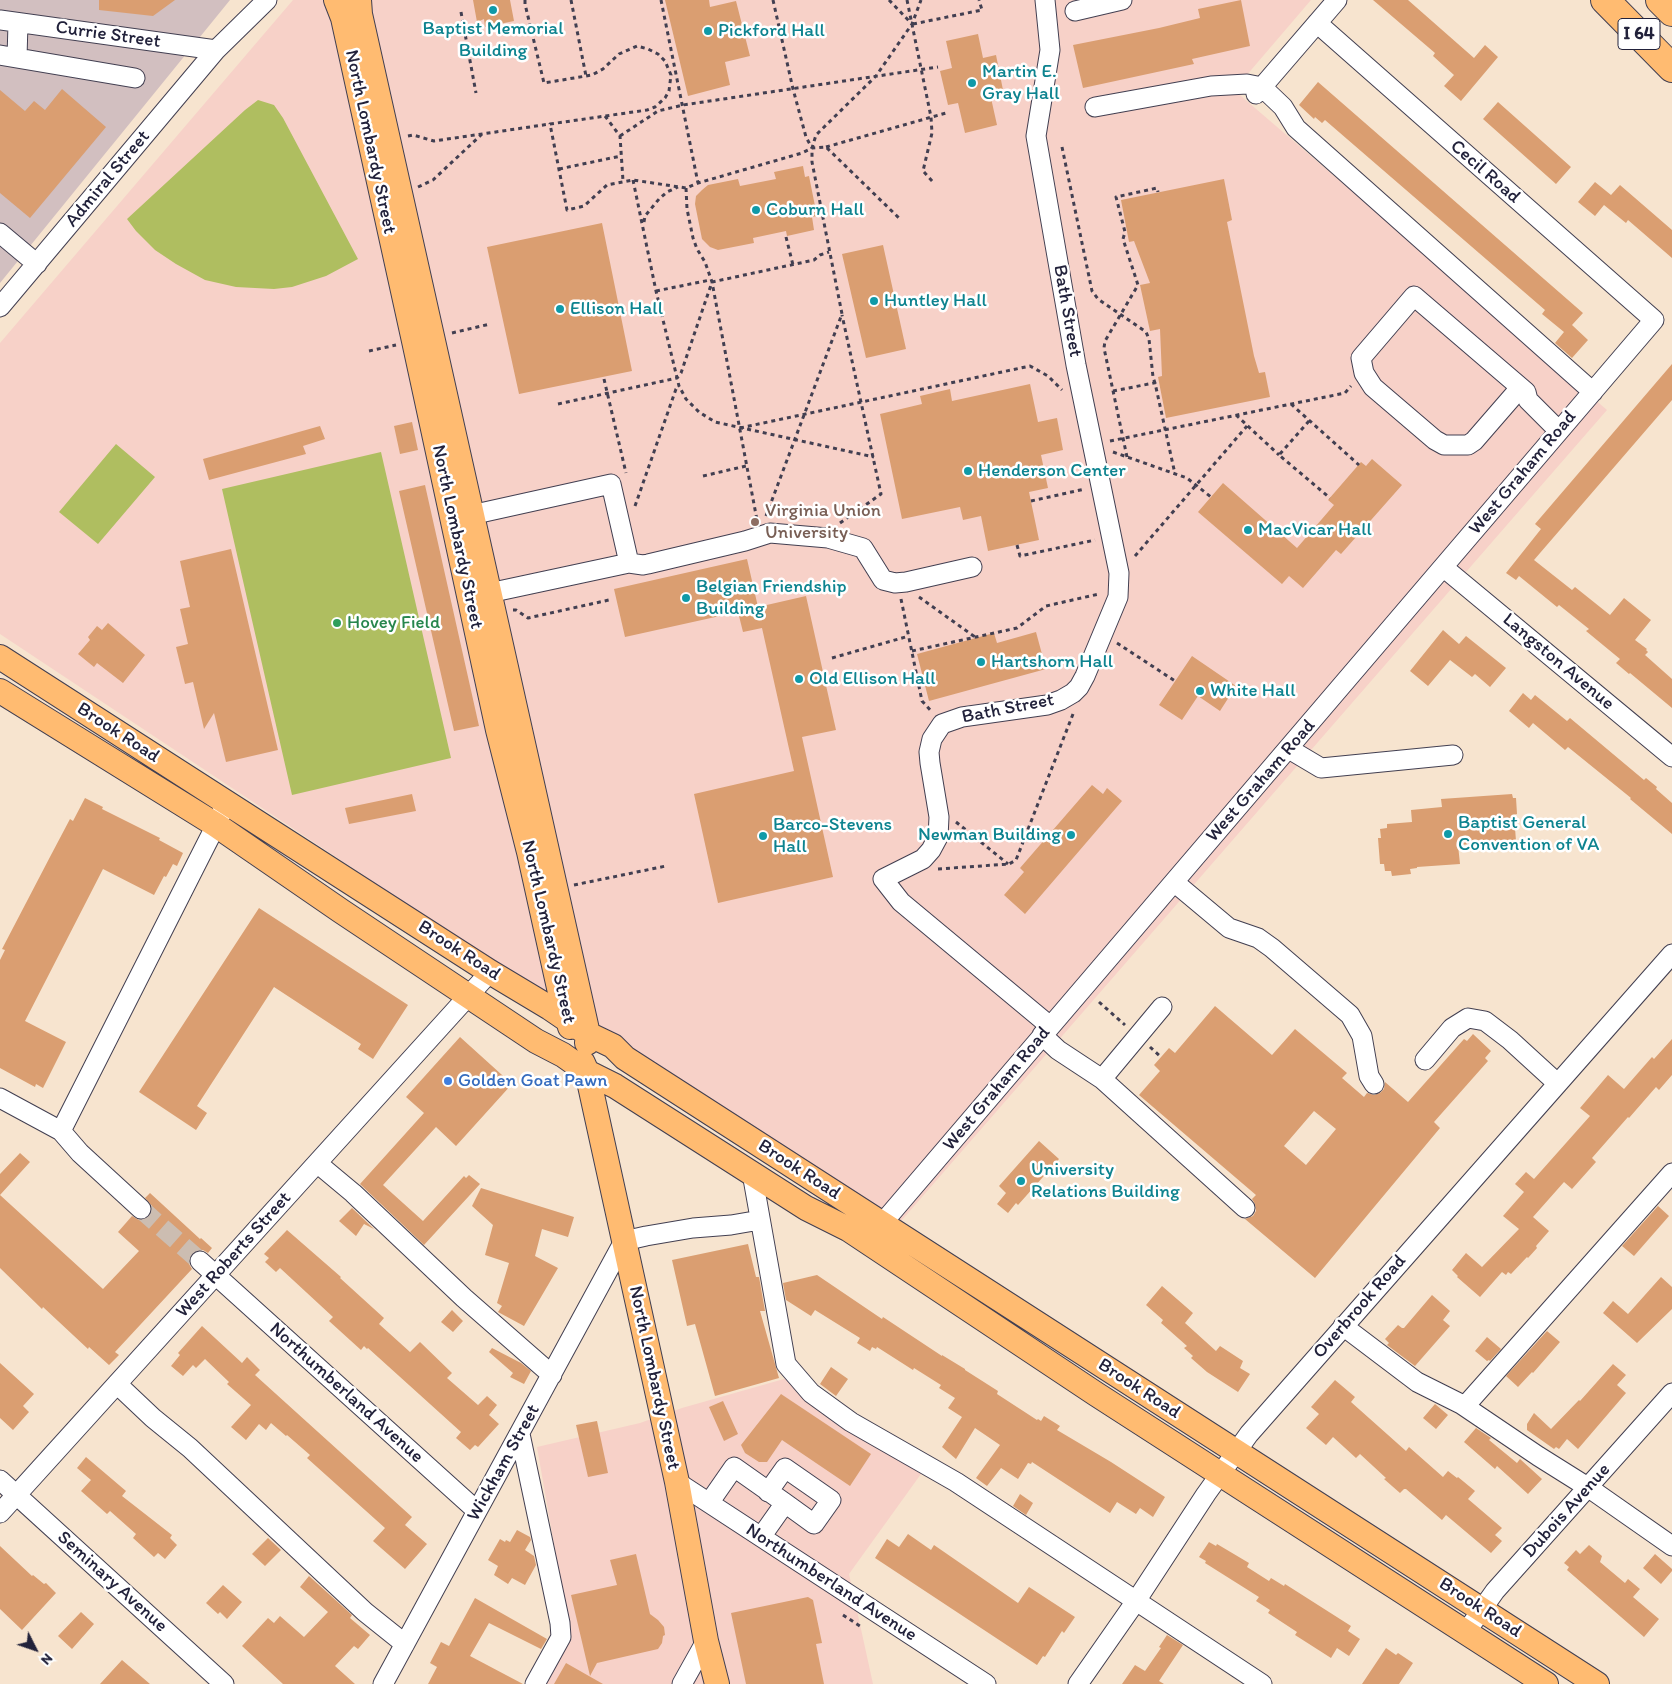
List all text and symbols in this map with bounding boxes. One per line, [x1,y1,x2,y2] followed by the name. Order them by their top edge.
[487,4,499,16] marker: Baptist Memorial Building
[54,16,162,54] street label: Currie Street
[422,18,564,62] place label: Baptist Memorial Building
[1618,18,1660,50] road number: I 64
[718,20,825,42] place label: Pickford Hall
[702,25,714,37] marker: Pickford Hall
[339,48,401,236] street label: North Lombardy Street
[982,61,1060,105] place label: Martin E. Gray Hall
[966,77,978,89] marker: Martin E. Gray Hall
[61,126,155,232] street label: Admiral Street
[1445,135,1525,209] street label: Cecil Road
[766,199,864,221] place label: Coburn Hall
[750,204,762,216] marker: Coburn Hall
[1048,263,1086,359] street label: Bath Street
[884,290,987,312] place label: Huntley Hall
[868,295,880,307] marker: Huntley Hall
[570,298,663,320] place label: Ellison Hall
[554,303,566,315] marker: Ellison Hall
[1464,406,1582,540] street label: West Graham Road
[426,443,488,631] street label: North Lombardy Street
[978,460,1126,482] place label: Henderson Center
[962,465,974,477] marker: Henderson Center
[765,500,881,544] place label: Virginia Union University
[749,516,761,528] marker: Virginia Union University
[1258,519,1372,541] place label: MacVicar Hall
[1242,524,1254,536] marker: MacVicar Hall
[696,576,847,620] place label: Belgian Friendship Building
[680,592,692,604] marker: Belgian Friendship Building
[1497,609,1619,715] street label: Langston Avenue
[347,612,440,634] place label: Hovey Field
[331,617,343,629] marker: Hovey Field
[991,651,1113,673] place label: Hartshorn Hall
[975,656,987,668] marker: Hartshorn Hall
[809,668,936,690] place label: Old Ellison Hall
[793,673,805,685] marker: Old Ellison Hall
[1210,680,1296,702] place label: White Hall
[1194,685,1206,697] marker: White Hall
[960,689,1056,729] street label: Bath Street
[72,698,164,768] street label: Brook Road
[1201,715,1321,847] street label: West Graham Road
[1458,812,1599,856] place label: Baptist General Convention of VA
[773,814,892,858] place label: Barco-Stevens Hall
[918,824,1061,846] place label: Newman Building
[1442,828,1454,840] marker: Baptist General Convention of VA
[1065,829,1077,841] marker: Newman Building
[757,830,769,842] marker: Barco-Stevens Hall
[516,838,580,1026] street label: North Lombardy Street
[413,916,505,986] street label: Brook Road
[938,1022,1056,1156] street label: West Graham Road
[458,1070,607,1092] place label: Golden Goat Pawn
[442,1075,454,1087] marker: Golden Goat Pawn
[753,1135,845,1205] street label: Brook Road
[1031,1159,1180,1203] place label: University Relations Building
[1015,1175,1027,1187] marker: University Relations Building
[171,1187,297,1323] street label: West Roberts Street
[1309,1250,1411,1364] street label: Overbrook Road
[623,1284,685,1472] street label: North Lombardy Street
[264,1318,428,1468] street label: Northumberland Avenue
[1093,1354,1185,1424] street label: Brook Road
[463,1401,545,1525] street label: Wickham Street
[1519,1459,1615,1563] street label: Dubois Avenue
[741,1519,921,1647] street label: Northumberland Avenue
[52,1526,172,1638] street label: Seminary Avenue
[1434,1573,1526,1643] street label: Brook Road
[10,1624,60,1674] north arrow
[37,1650,56,1668] text: N

